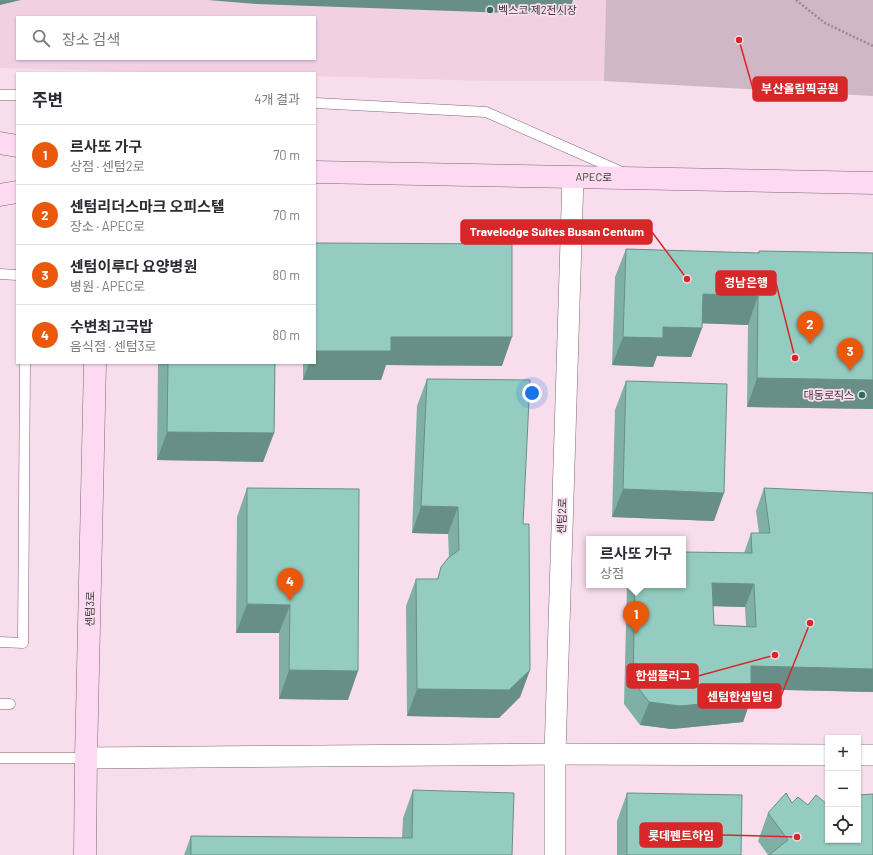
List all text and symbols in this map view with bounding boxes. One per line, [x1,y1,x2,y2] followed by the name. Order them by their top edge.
[498,3,577,16] place label: 벡스코 제2전시장
[485,5,495,15] marker: 벡스코 제2전시장
[16,16,316,60] search box
[30,27,52,49] icon: search
[62,30,120,48] text: 장소 검색
[753,77,847,101] callout: 부산올림픽공원
[761,81,839,95] text: 부산올림픽공원
[32,89,63,109] text: 주변
[254,91,300,107] text: 4개 결과
[70,137,142,155] text: 르사또 가구
[43,147,47,163] text: 1
[273,147,300,163] text: 70 m
[70,158,145,174] text: 상점 · 센텀2로
[576,170,612,183] street label: APEC로
[70,197,225,215] text: 센텀리더스마크 오피스텔
[41,207,49,223] text: 2
[273,207,300,223] text: 70 m
[70,218,145,234] text: 장소 · APEC로
[461,220,652,244] callout: Travelodge Suites Busan Centum
[470,224,644,238] text: Travelodge Suites Busan Centum
[70,257,197,275] text: 센텀이루다 요양병원
[41,267,49,283] text: 3
[273,267,300,283] text: 80 m
[716,271,776,295] callout: 경남은행
[724,275,768,289] text: 경남은행
[70,278,145,294] text: 병원 · APEC로
[797,311,823,344] pin: 2
[70,317,153,335] text: 수변최고국밥
[41,327,49,343] text: 4
[273,327,300,343] text: 80 m
[70,338,156,354] text: 음식점 · 센텀3로
[837,338,863,371] pin: 3
[522,383,542,403] your location
[803,388,854,401] place label: 대동로직스
[857,390,867,400] marker: 대동로직스
[554,498,569,534] street label: 센텀2로
[586,536,686,588] popup
[600,544,672,562] text: 르사또 가구
[600,565,624,581] text: 상점
[277,568,303,601] pin: 4
[83,591,96,627] street label: 센텀3로
[623,601,649,634] pin: 1
[627,664,698,688] callout: 한샘플러그
[635,668,691,682] text: 한샘플러그
[698,684,781,708] callout: 센텀한샘빌딩
[707,689,773,703] text: 센텀한샘빌딩
[825,735,861,843] map controls
[825,735,861,771] button: +
[825,771,861,807] button: −
[825,807,861,843] button: locate
[640,823,722,847] callout: 롯데펜트하임
[648,828,714,842] text: 롯데펜트하임

